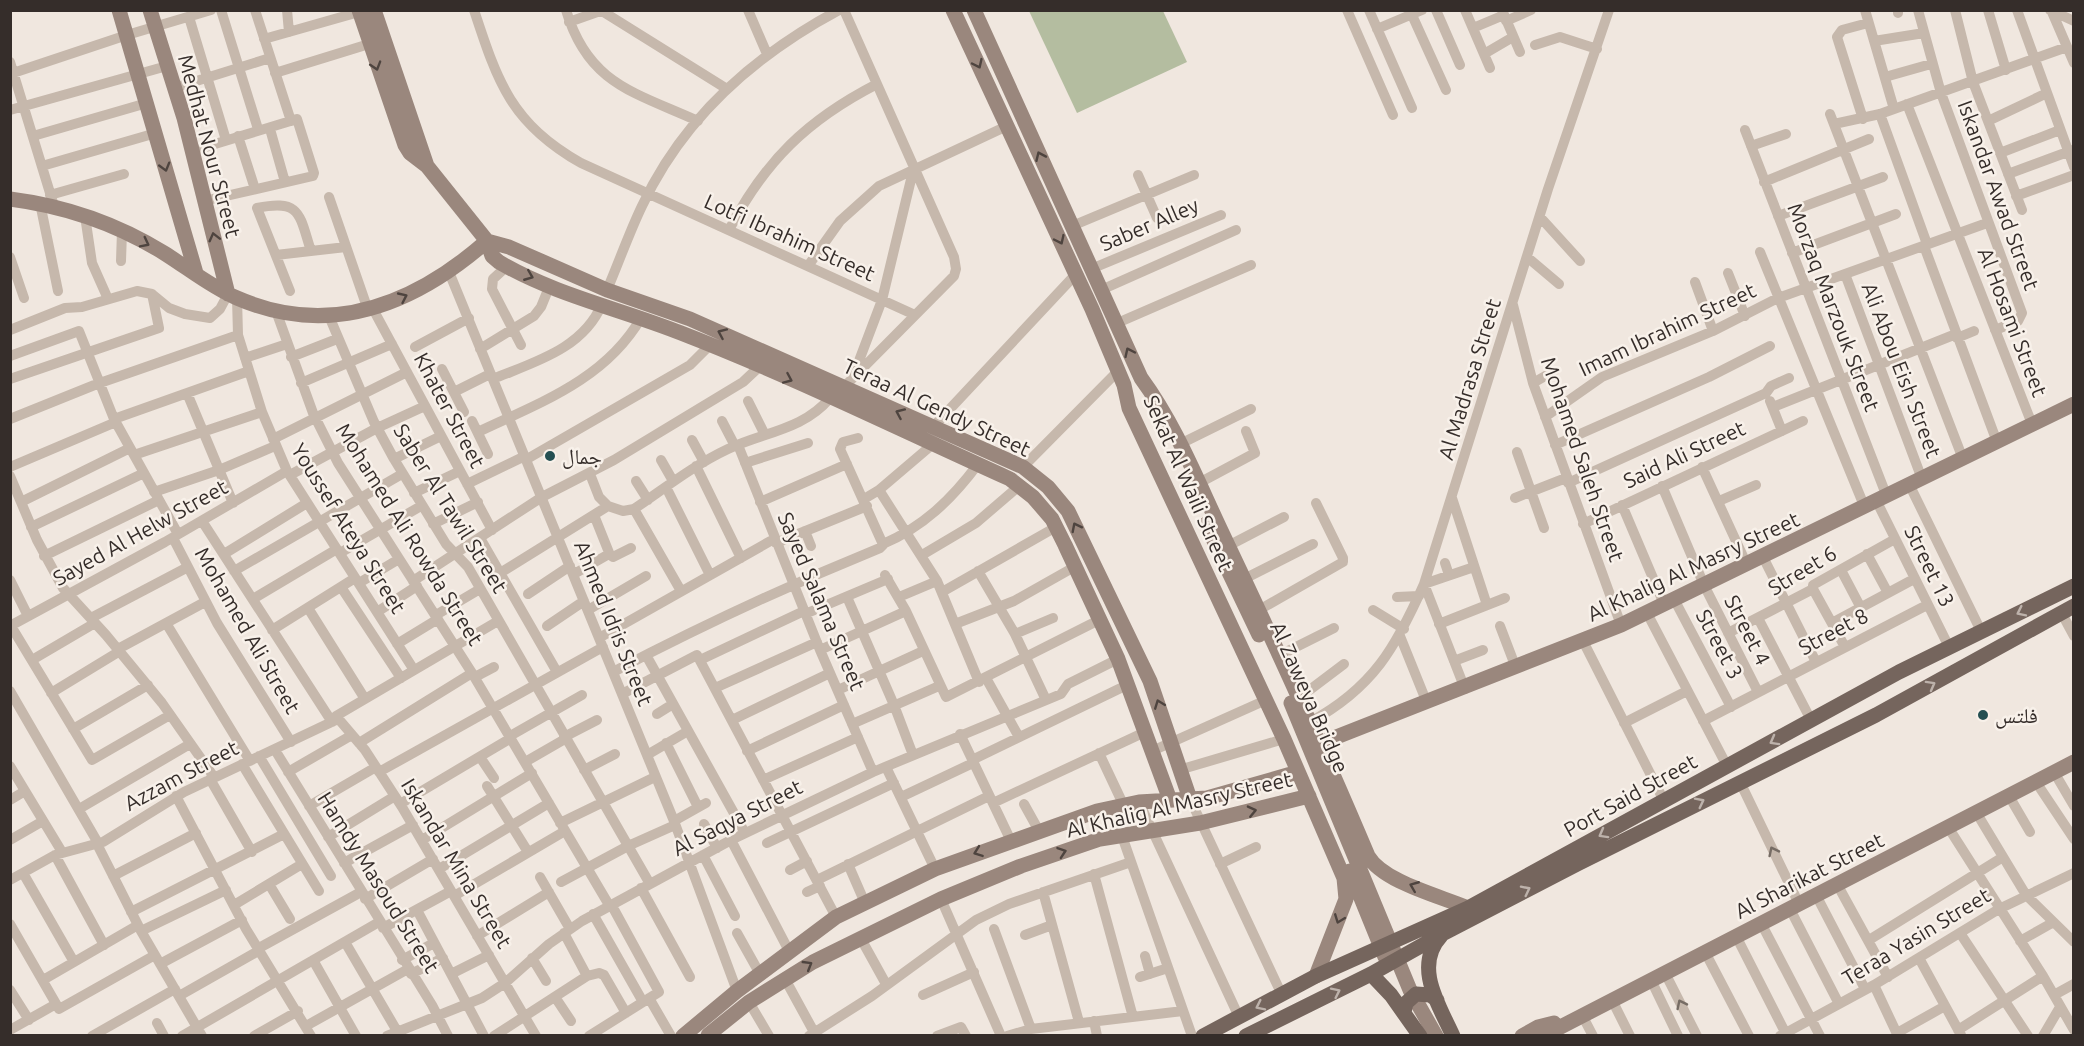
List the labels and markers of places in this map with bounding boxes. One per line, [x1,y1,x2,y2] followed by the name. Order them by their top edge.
[562,444,602,469] place label: جمال
[543,449,557,463] marker: جمال
[1995,703,2038,729] place label: فلتس
[1976,708,1990,722] marker: فلتس

